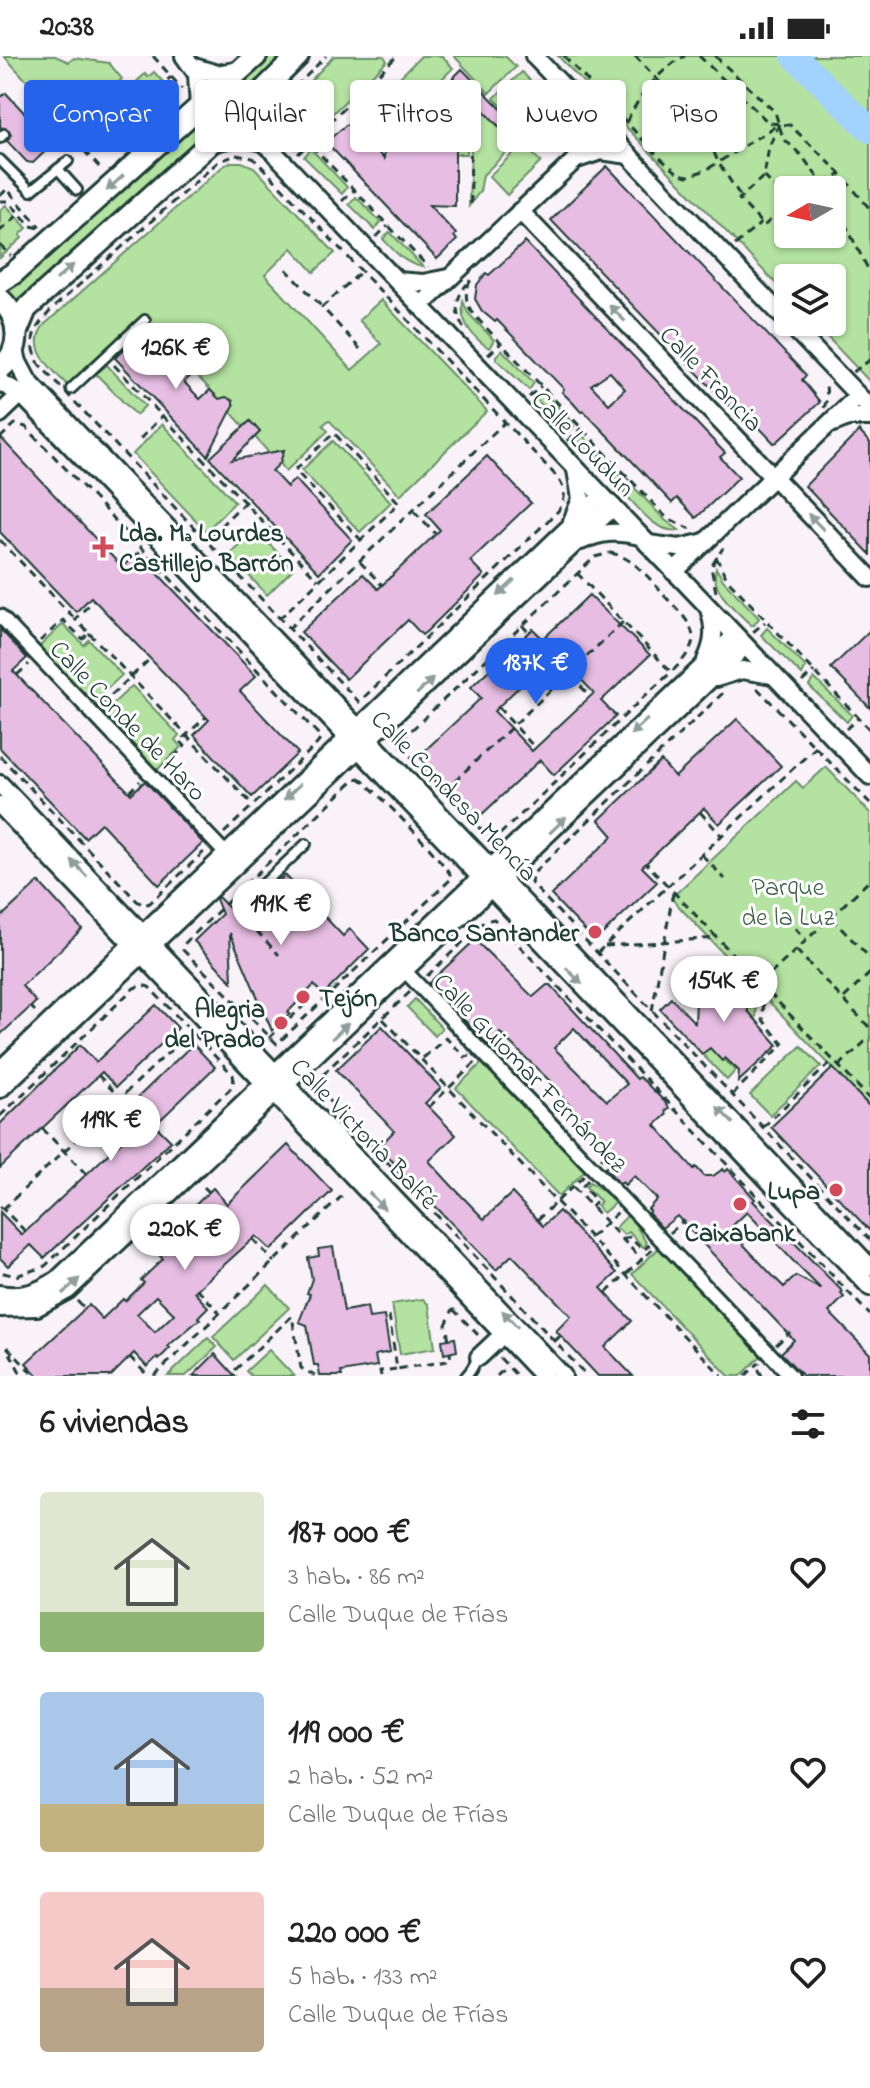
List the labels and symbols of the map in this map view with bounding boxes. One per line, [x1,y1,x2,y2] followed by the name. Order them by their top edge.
[105,173,124,191] one-way arrow
[774,176,846,248] north arrow
[55,264,75,281] one-way arrow
[609,304,627,323] one-way arrow
[649,318,770,442] street label: Calle Francia
[111,323,241,391] pin: 126K €
[521,383,643,507] street label: Calle Loudun
[807,512,825,531] one-way arrow
[119,516,294,584] place label: Lda. Mª Lourdes Castillejo Barrón
[94,538,112,556] marker: Lda. Mª Lourdes Castillejo Barrón
[497,578,516,596] one-way arrow
[40,633,214,812] street label: Calle Conde de Haro
[471,638,601,706] pin: 187K €
[415,677,434,696] one-way arrow
[361,702,545,892] street label: Calle Condesa Mencía
[630,718,649,736] one-way arrow
[282,783,301,801] one-way arrow
[548,816,567,834] one-way arrow
[71,859,89,878] one-way arrow
[742,870,835,938] park label: Parque de la Luz
[216,879,346,947] pin: 191K €
[389,916,580,954] place label: Banco Santander
[586,923,604,941] marker: Banco Santander
[659,956,789,1024] pin: 154K €
[423,965,635,1183] street label: Calle Guiomar Fernández
[564,966,582,985] one-way arrow
[319,981,377,1019] place label: Tejón
[294,988,312,1006] marker: Tejón
[164,992,265,1060] place label: Alegria del Prado
[272,1014,290,1032] marker: Alegria del Prado
[331,1022,350,1040] one-way arrow
[280,1050,446,1220] street label: Calle Victoria Balfé
[46,1095,176,1163] pin: 119K €
[717,1106,735,1125] one-way arrow
[767,1174,820,1212] place label: Lupa
[827,1181,845,1199] marker: Lupa
[367,1191,385,1210] one-way arrow
[731,1195,749,1213] marker: Caixabank
[120,1204,250,1272] pin: 220K €
[685,1216,796,1254] place label: Caixabank
[62,1278,81,1296] one-way arrow
[501,1310,519,1329] one-way arrow

